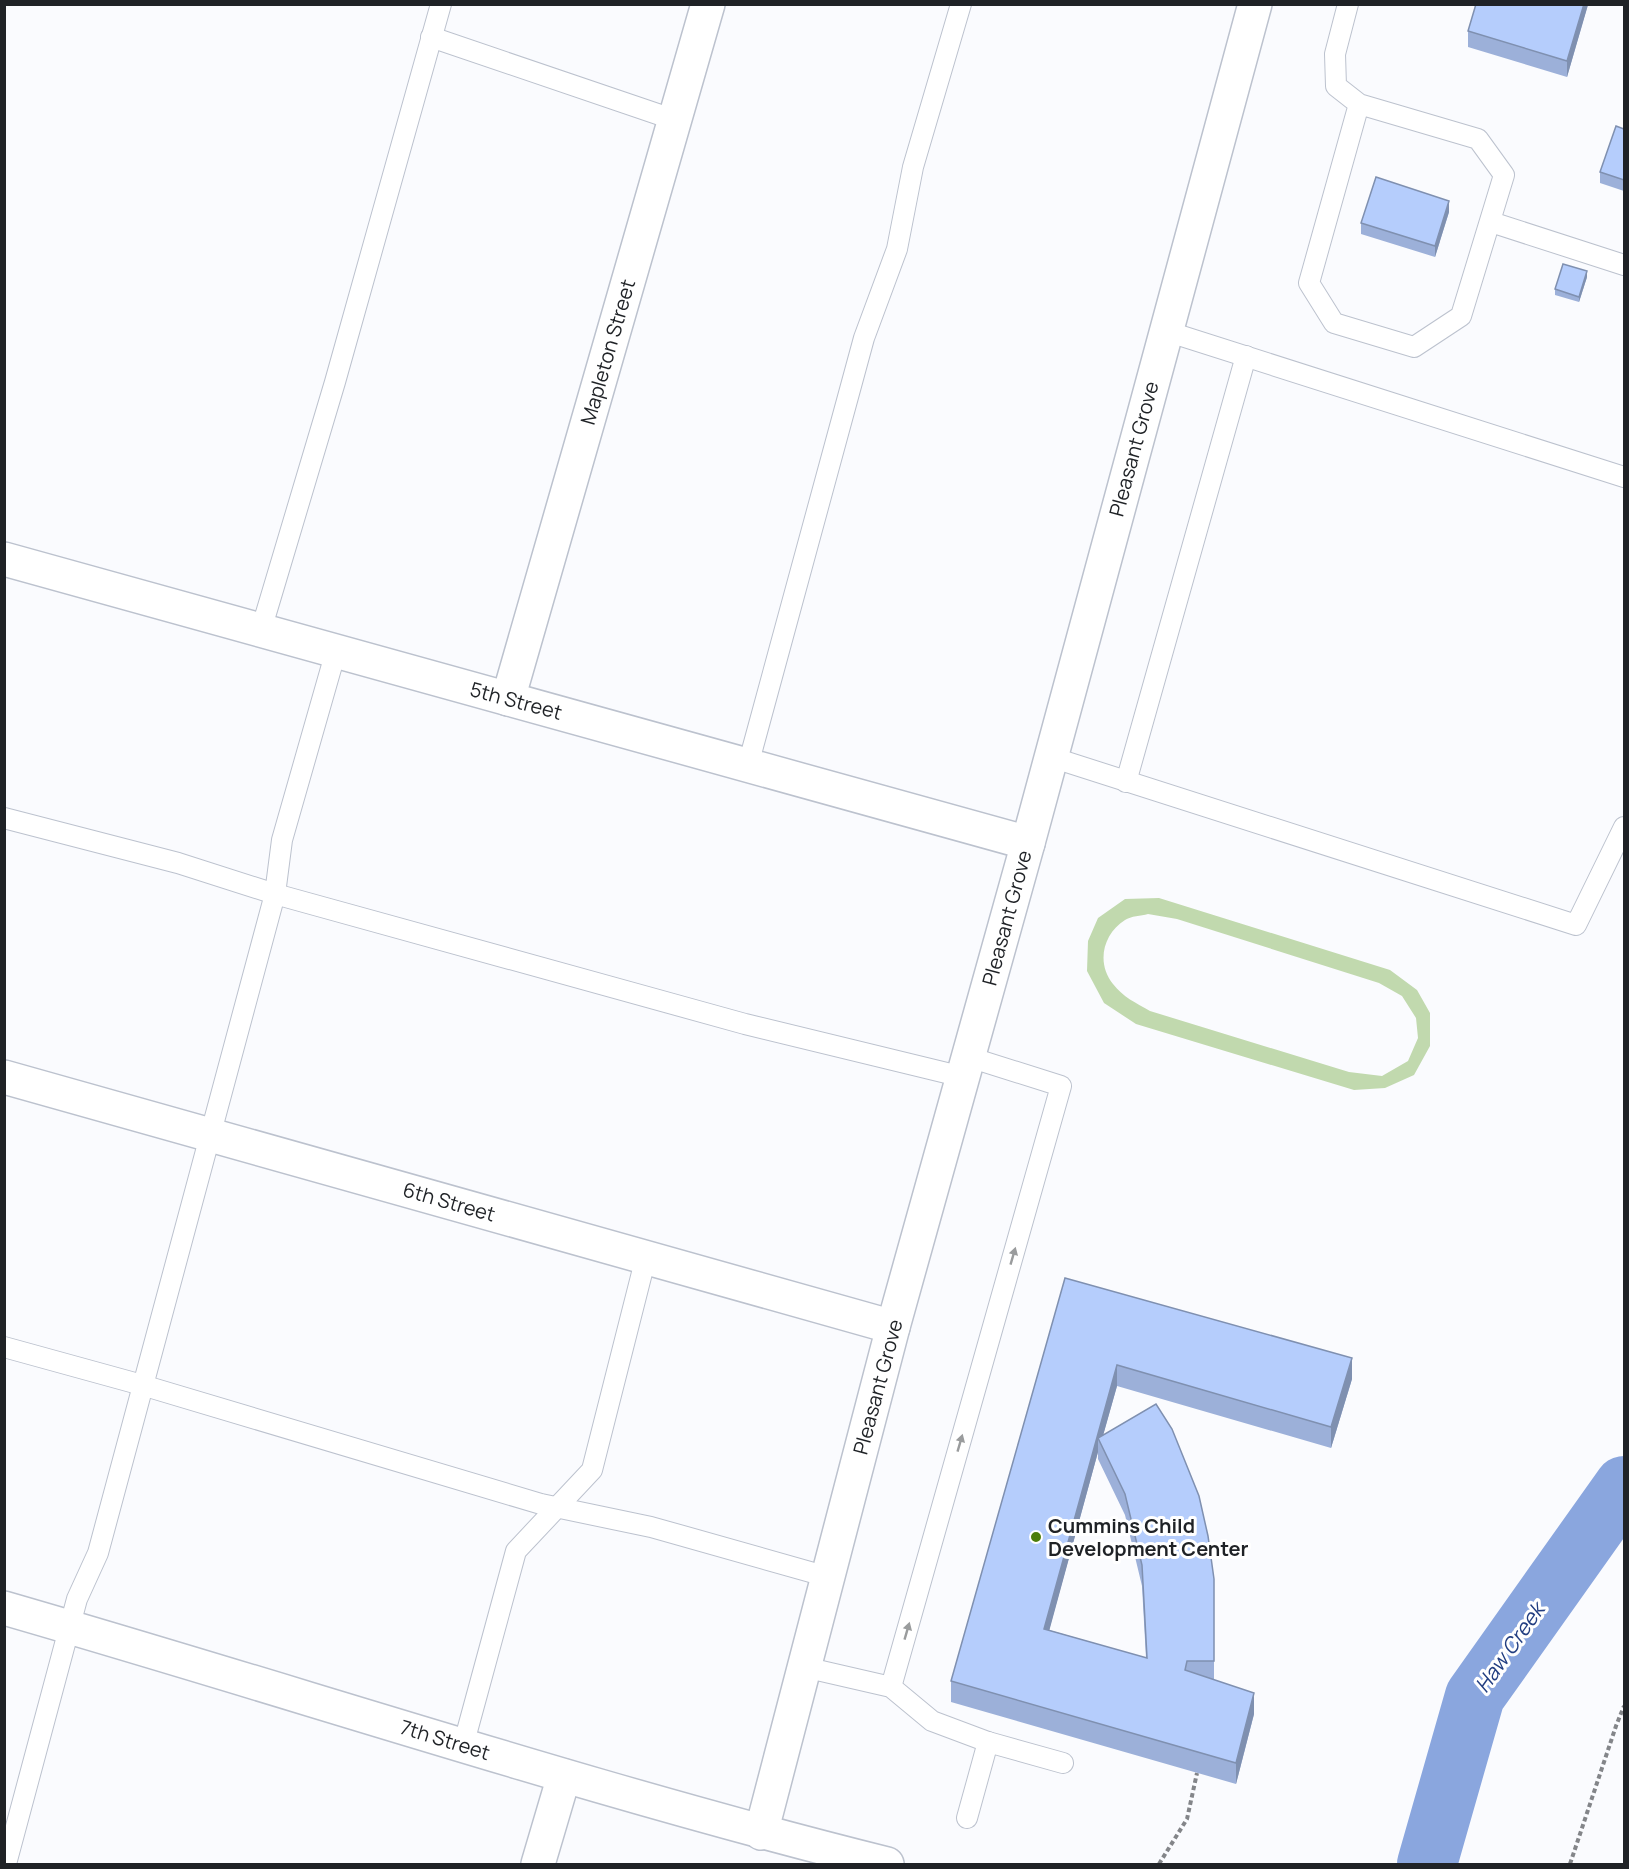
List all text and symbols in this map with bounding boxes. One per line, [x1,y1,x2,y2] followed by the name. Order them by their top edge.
[574,276,641,428] street label: Mapleton Street
[1103,378,1165,519] street label: Pleasant Grove
[467,675,565,726] street label: 5th Street
[976,847,1038,988] street label: Pleasant Grove
[400,1175,499,1228] street label: 6th Street
[1009,1247,1019,1265] one-way arrow
[847,1316,909,1457] street label: Pleasant Grove
[956,1434,965,1452] one-way arrow
[1048,1512,1249,1562] place label: Cummins Child Development Center
[1029,1530,1043,1544] marker: Cummins Child Development Center
[1468,1595,1552,1698] water label: Haw Creek
[903,1622,912,1640] one-way arrow
[397,1713,493,1766] street label: 7th Street

